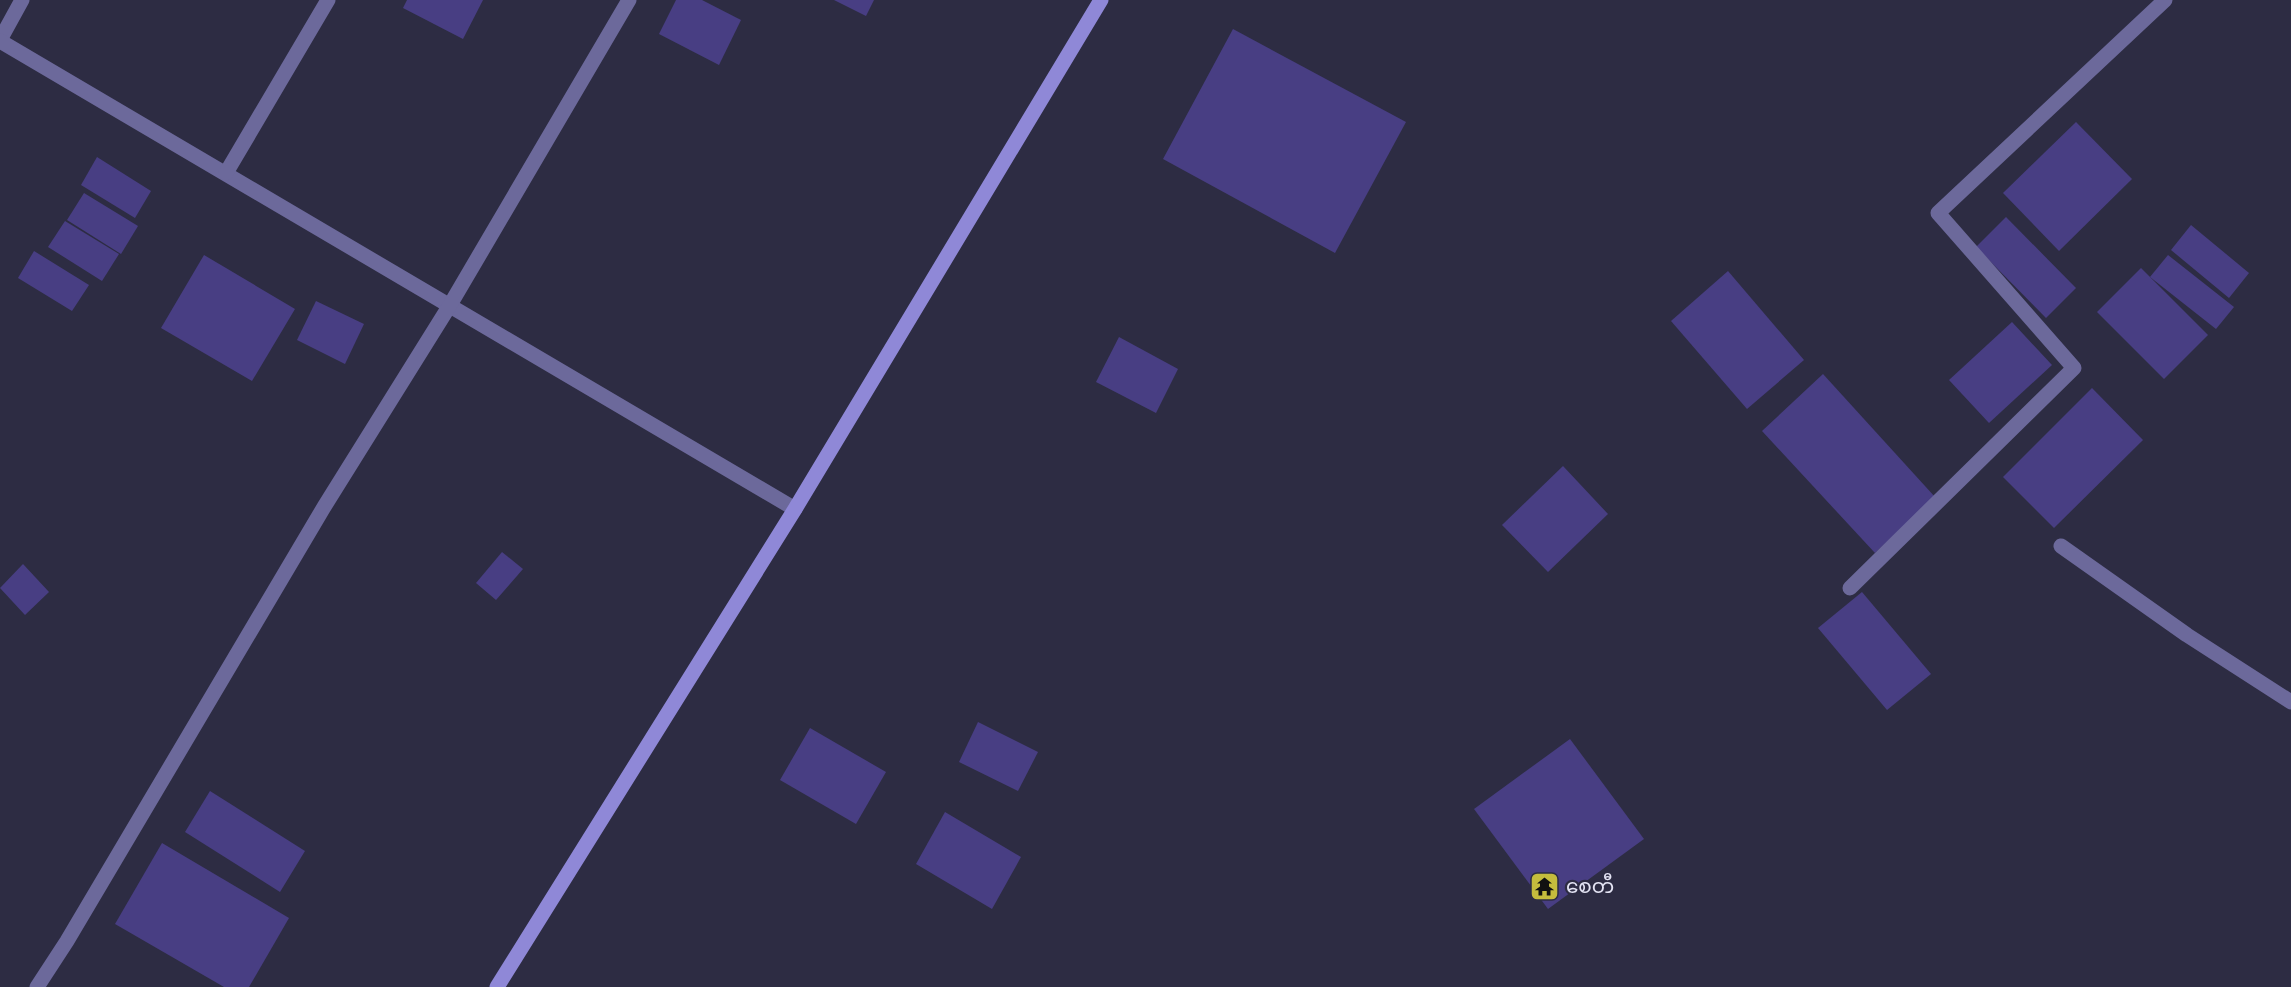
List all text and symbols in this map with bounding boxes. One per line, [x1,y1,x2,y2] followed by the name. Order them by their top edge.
[1529,870,1561,902] temple icon: စေတီ
[1566,872,1614,898] place label: စေတီ

